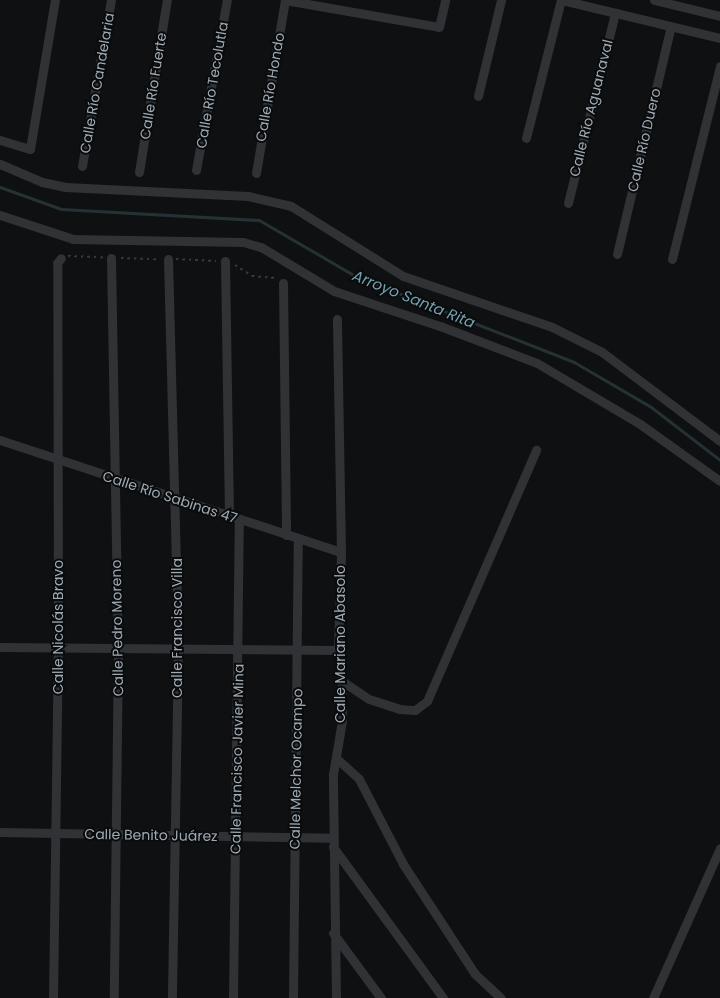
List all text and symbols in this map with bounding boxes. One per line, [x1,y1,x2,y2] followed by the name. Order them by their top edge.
[76,11,118,155] street label: Calle Río Candelaria
[193,20,231,150] street label: Calle Río Tecolutla
[136,31,170,141] street label: Calle Río Fuerte
[252,31,288,143] street label: Calle Río Hondo
[566,38,616,178] street label: Calle Río Aguanaval
[624,86,664,194] street label: Calle Río Duero
[350,266,478,332] water label: Arroyo Santa Rita
[100,467,240,527] street label: Calle Río Sabinas 47
[169,558,185,698] street label: Calle Francisco Villa
[50,560,66,694] street label: Calle Nicolás Bravo
[107,560,127,696] street label: Calle Pedro Moreno
[332,565,348,723] street label: Calle Mariano Abasolo
[227,664,247,854] street label: Calle Francisco Javier Mina
[286,688,306,850] street label: Calle Melchor Ocampo
[84,825,218,845] street label: Calle Benito Juárez

